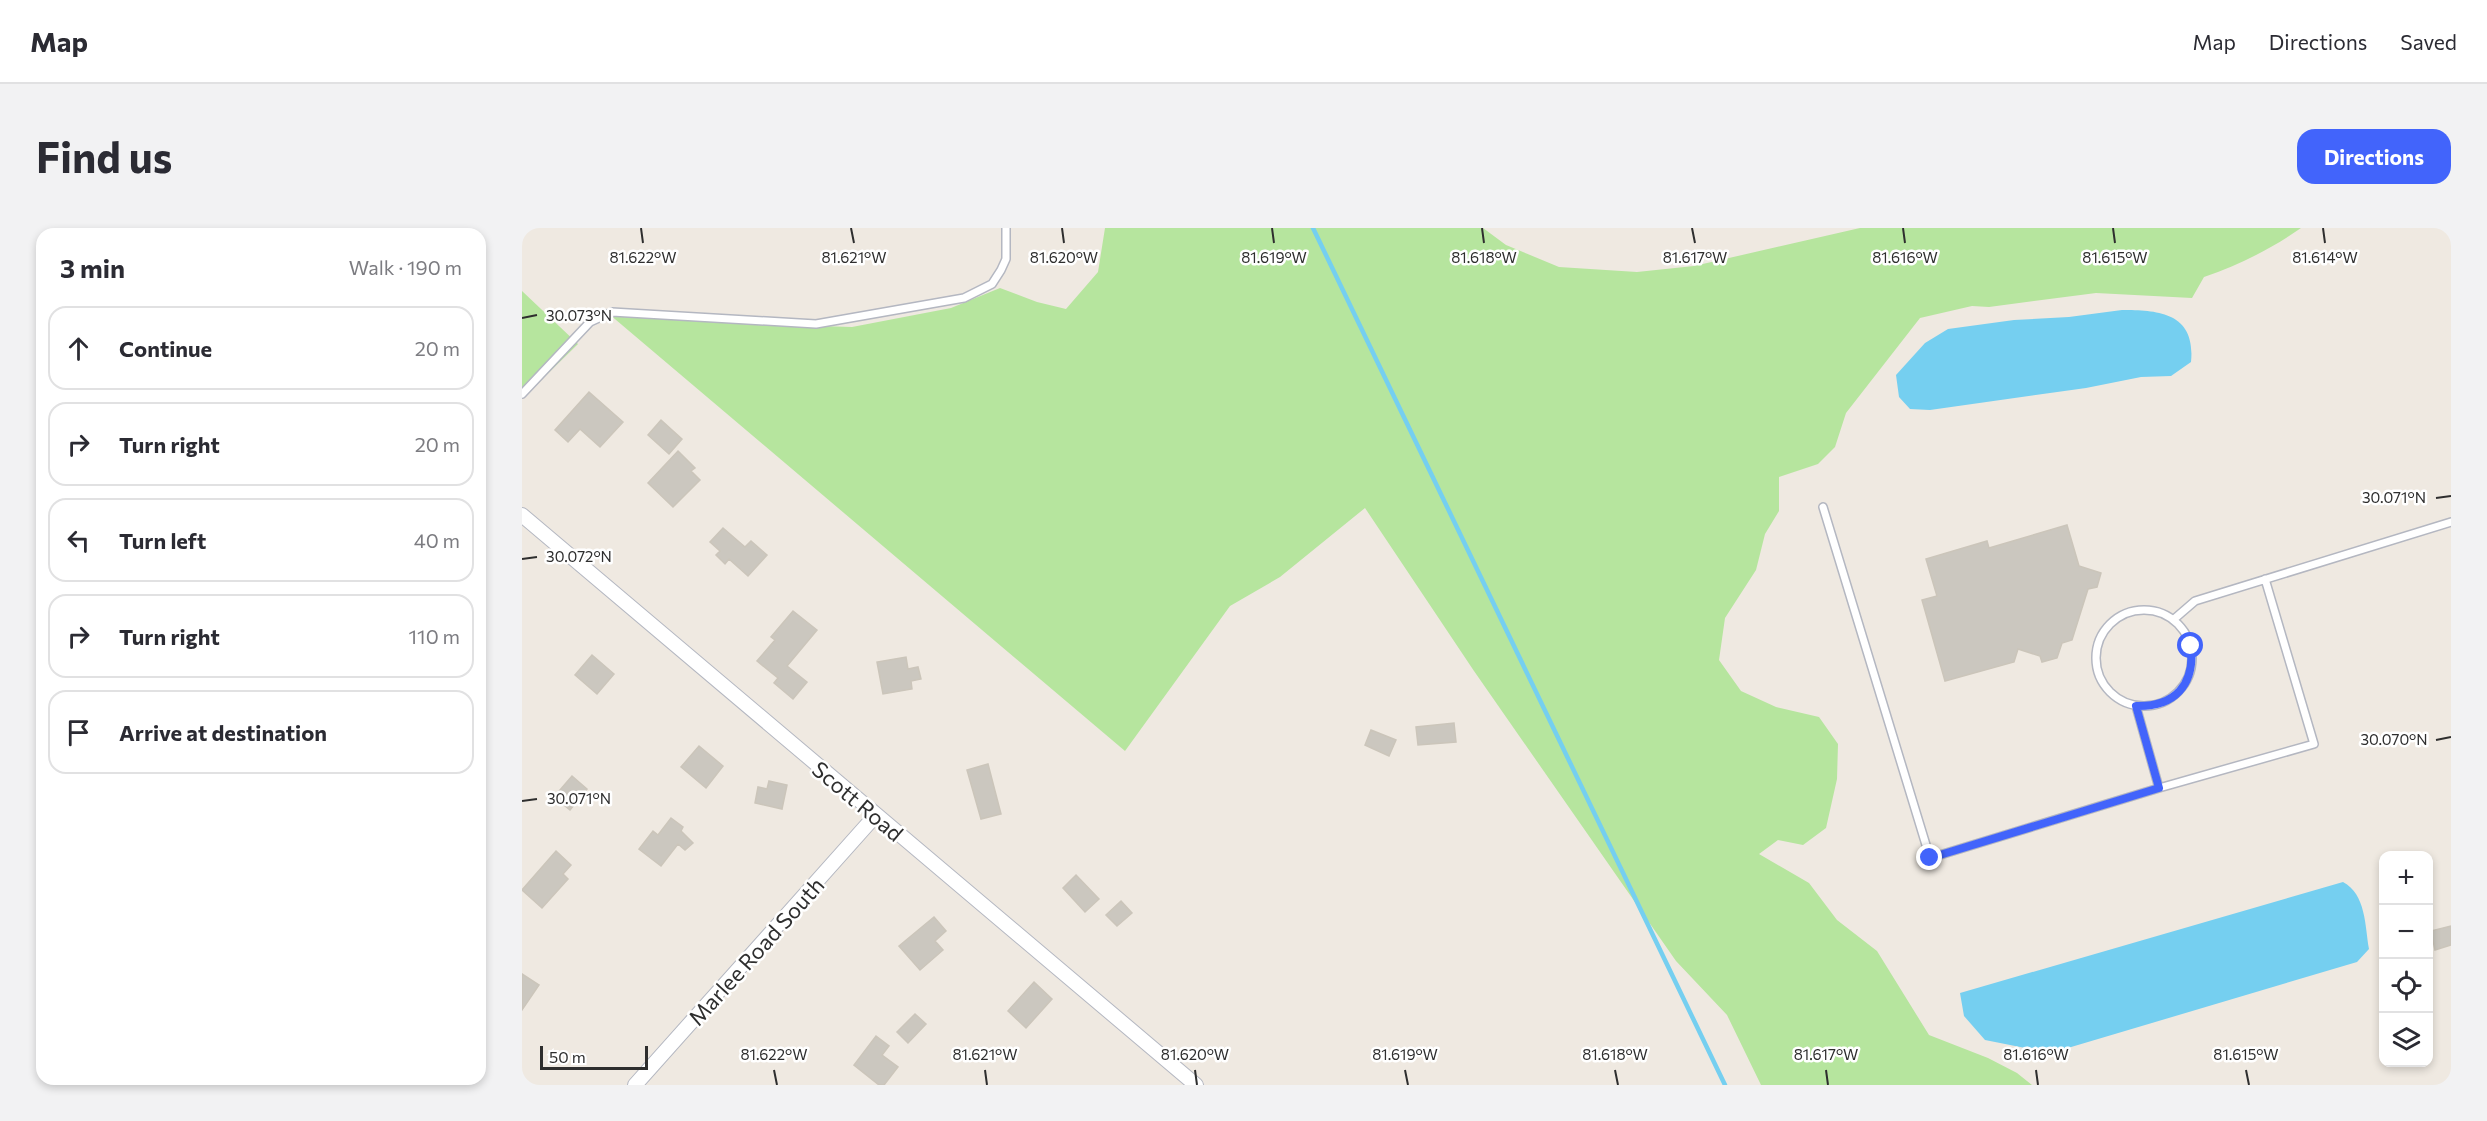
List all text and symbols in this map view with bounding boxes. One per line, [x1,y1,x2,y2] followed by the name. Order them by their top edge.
[30,24,88,58] text: Map
[2193,29,2236,54] text: Map
[2269,29,2367,54] text: Directions
[2400,29,2457,54] text: Saved
[2297,129,2451,184] button: Directions
[36,130,172,182] text: Find us
[610,248,676,266] text: 81.622°W
[821,248,887,266] text: 81.621°W
[1030,248,1098,266] text: 81.620°W
[1241,248,1307,266] text: 81.619°W
[1451,248,1517,266] text: 81.618°W
[1663,248,1727,266] text: 81.617°W
[1872,248,1938,266] text: 81.616°W
[2082,248,2148,266] text: 81.615°W
[2292,248,2358,266] text: 81.614°W
[60,252,125,283] text: 3 min
[349,255,462,279] text: Walk · 190 m
[546,306,612,324] text: 30.073°N
[62,332,95,365] icon: ahead
[119,335,212,362] text: Continue
[415,336,460,360] text: 20 m
[62,428,95,461] icon: right
[119,431,220,458] text: Turn right
[415,432,460,456] text: 20 m
[2362,488,2426,506] text: 30.071°N
[62,524,95,557] icon: left
[119,527,206,554] text: Turn left
[414,528,460,552] text: 40 m
[546,547,612,565] text: 30.072°N
[62,620,95,653] icon: right
[119,623,220,650] text: Turn right
[409,624,460,648] text: 110 m
[2177,632,2203,658] route start
[62,716,95,749] icon: arrive
[119,719,327,746] text: Arrive at destination
[2360,730,2428,748] text: 30.070°N
[807,755,909,847] street label: Scott Road
[547,789,611,807] text: 30.071°N
[1916,844,1942,870] route end
[2379,851,2433,1067] map controls
[2379,851,2433,905] button: +
[682,871,830,1031] street label: Marlee Road South
[2379,905,2433,959] button: −
[2379,959,2433,1013] button: locate
[2379,1013,2433,1067] button: layers
[540,1043,648,1070] scale bar
[741,1045,807,1063] text: 81.622°W
[952,1045,1018,1063] text: 81.621°W
[1161,1045,1229,1063] text: 81.620°W
[1372,1045,1438,1063] text: 81.619°W
[1582,1045,1648,1063] text: 81.618°W
[1794,1045,1858,1063] text: 81.617°W
[2003,1045,2069,1063] text: 81.616°W
[2213,1045,2279,1063] text: 81.615°W
[549,1047,586,1066] text: 50 m

